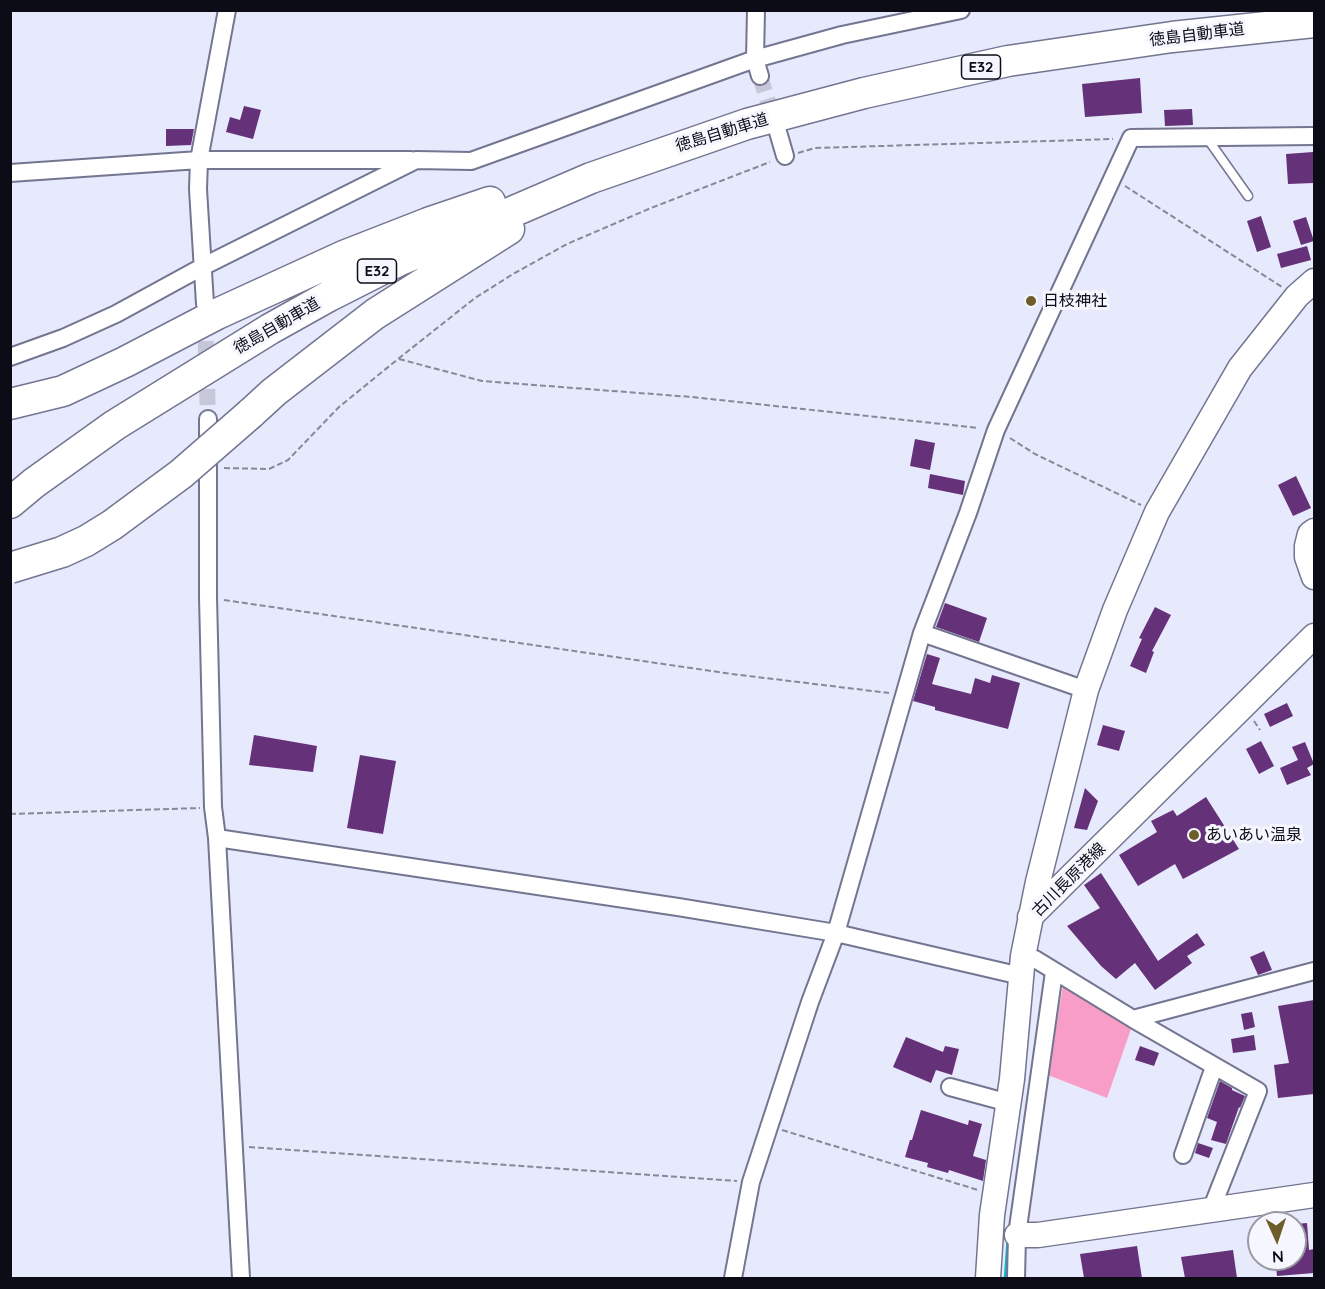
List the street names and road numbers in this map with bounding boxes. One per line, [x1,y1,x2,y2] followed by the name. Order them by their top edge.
[1148,20,1246,50] street label: 徳島自動車道
[962,55,1000,79] road number: E32
[673,110,771,156] street label: 徳島自動車道
[358,259,397,283] road number: E32
[231,294,323,358] street label: 徳島自動車道
[1028,839,1110,921] street label: 古川長原港線

